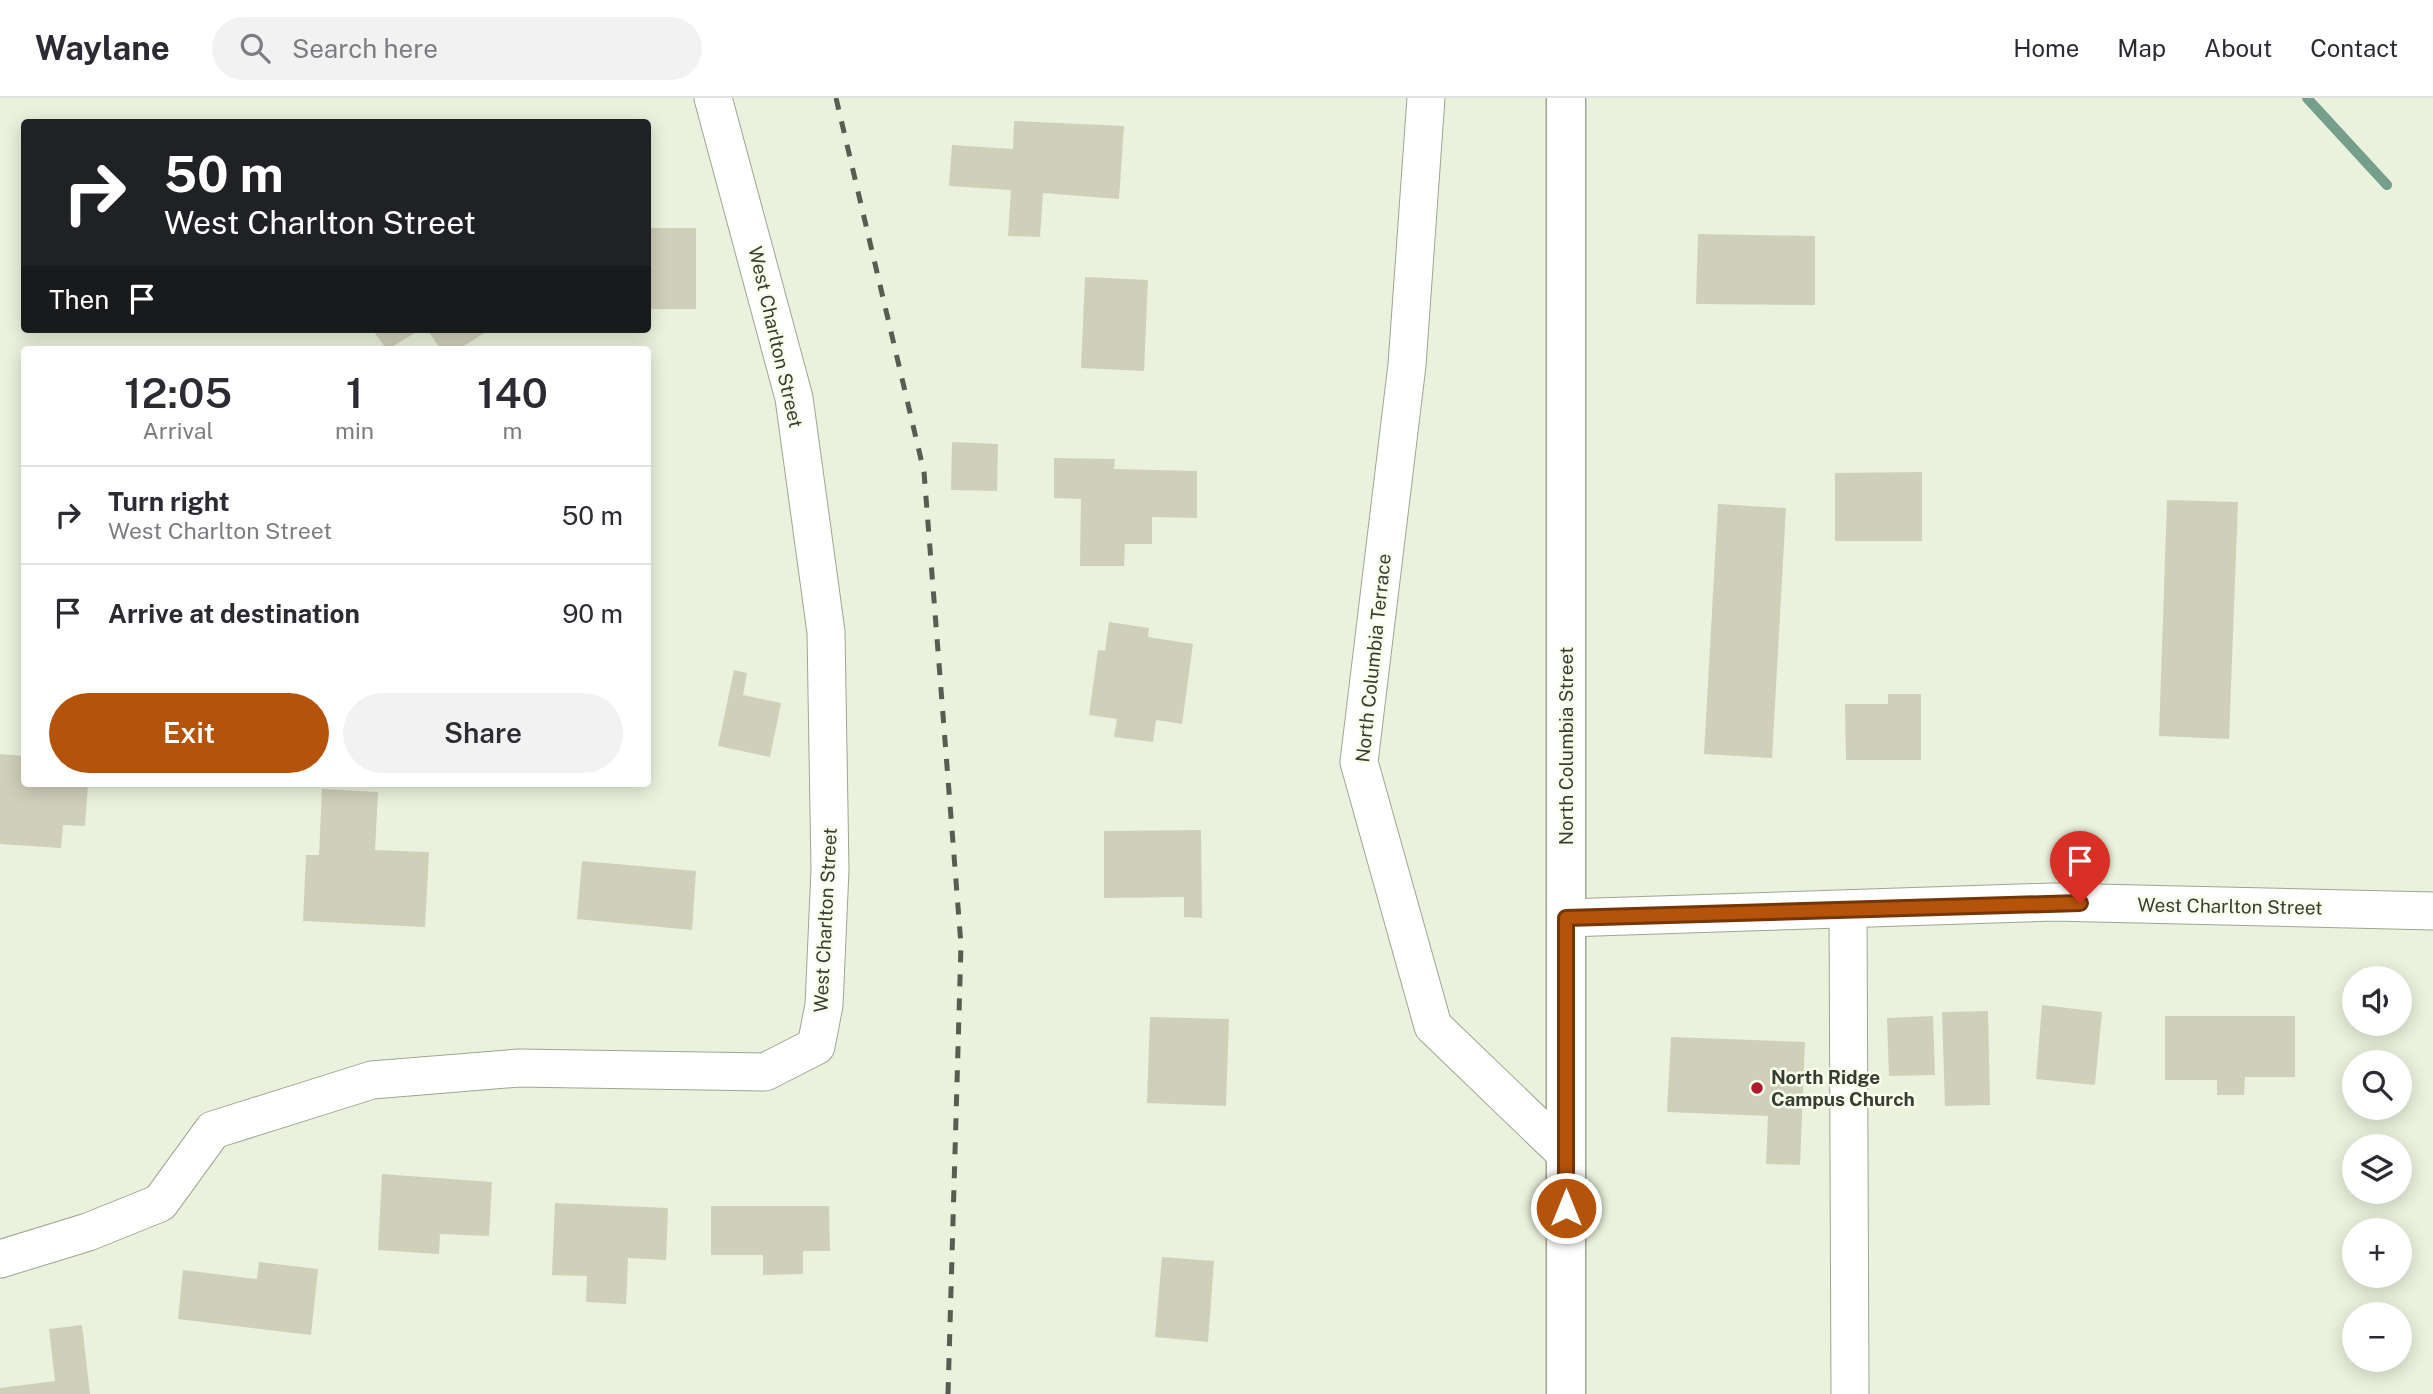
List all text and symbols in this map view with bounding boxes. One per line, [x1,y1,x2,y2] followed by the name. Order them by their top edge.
[212,17,702,80] search box
[35,29,170,67] text: Waylane
[236,29,274,67] icon: search
[292,33,438,64] text: Search here
[2013,34,2079,62] text: Home
[2117,34,2166,62] text: Map
[2204,34,2272,62] text: About
[2310,34,2398,62] text: Contact
[164,145,284,203] text: 50 m
[49,147,140,238] icon: right
[164,204,476,241] text: West Charlton Street
[744,244,808,430] street label: West Charlton Street
[123,280,161,318] icon: arrive
[49,284,109,315] text: Then
[124,368,232,417] text: 12:05
[346,368,363,417] text: 1
[477,368,548,417] text: 140
[142,417,214,444] text: Arrival
[335,417,374,444] text: min
[503,417,522,444] text: m
[108,486,230,517] text: Turn right
[49,496,87,534] icon: right
[562,500,623,531] text: 50 m
[108,517,332,544] text: West Charlton Street
[1351,553,1395,763] street label: North Columbia Terrace
[49,594,87,632] icon: arrive
[108,598,360,629] text: Arrive at destination
[562,598,623,629] text: 90 m
[1555,647,1577,845] street label: North Columbia Street
[49,693,329,773] button: Exit
[343,693,623,773] button: Share
[809,827,841,1013] street label: West Charlton Street
[2050,831,2110,903] pin
[2061,842,2099,880] icon: arrive
[2137,893,2323,919] street label: West Charlton Street
[2342,966,2412,1372] map controls
[2342,966,2412,1036] button: sound
[2342,1050,2412,1120] button: search
[1771,1066,1915,1110] place label: North Ridge Campus Church
[1749,1080,1765,1096] marker: North Ridge Campus Church
[2342,1134,2412,1204] button: layers
[1529,1171,1603,1245] position arrow
[2342,1218,2412,1288] button: +
[2342,1302,2412,1372] button: −

